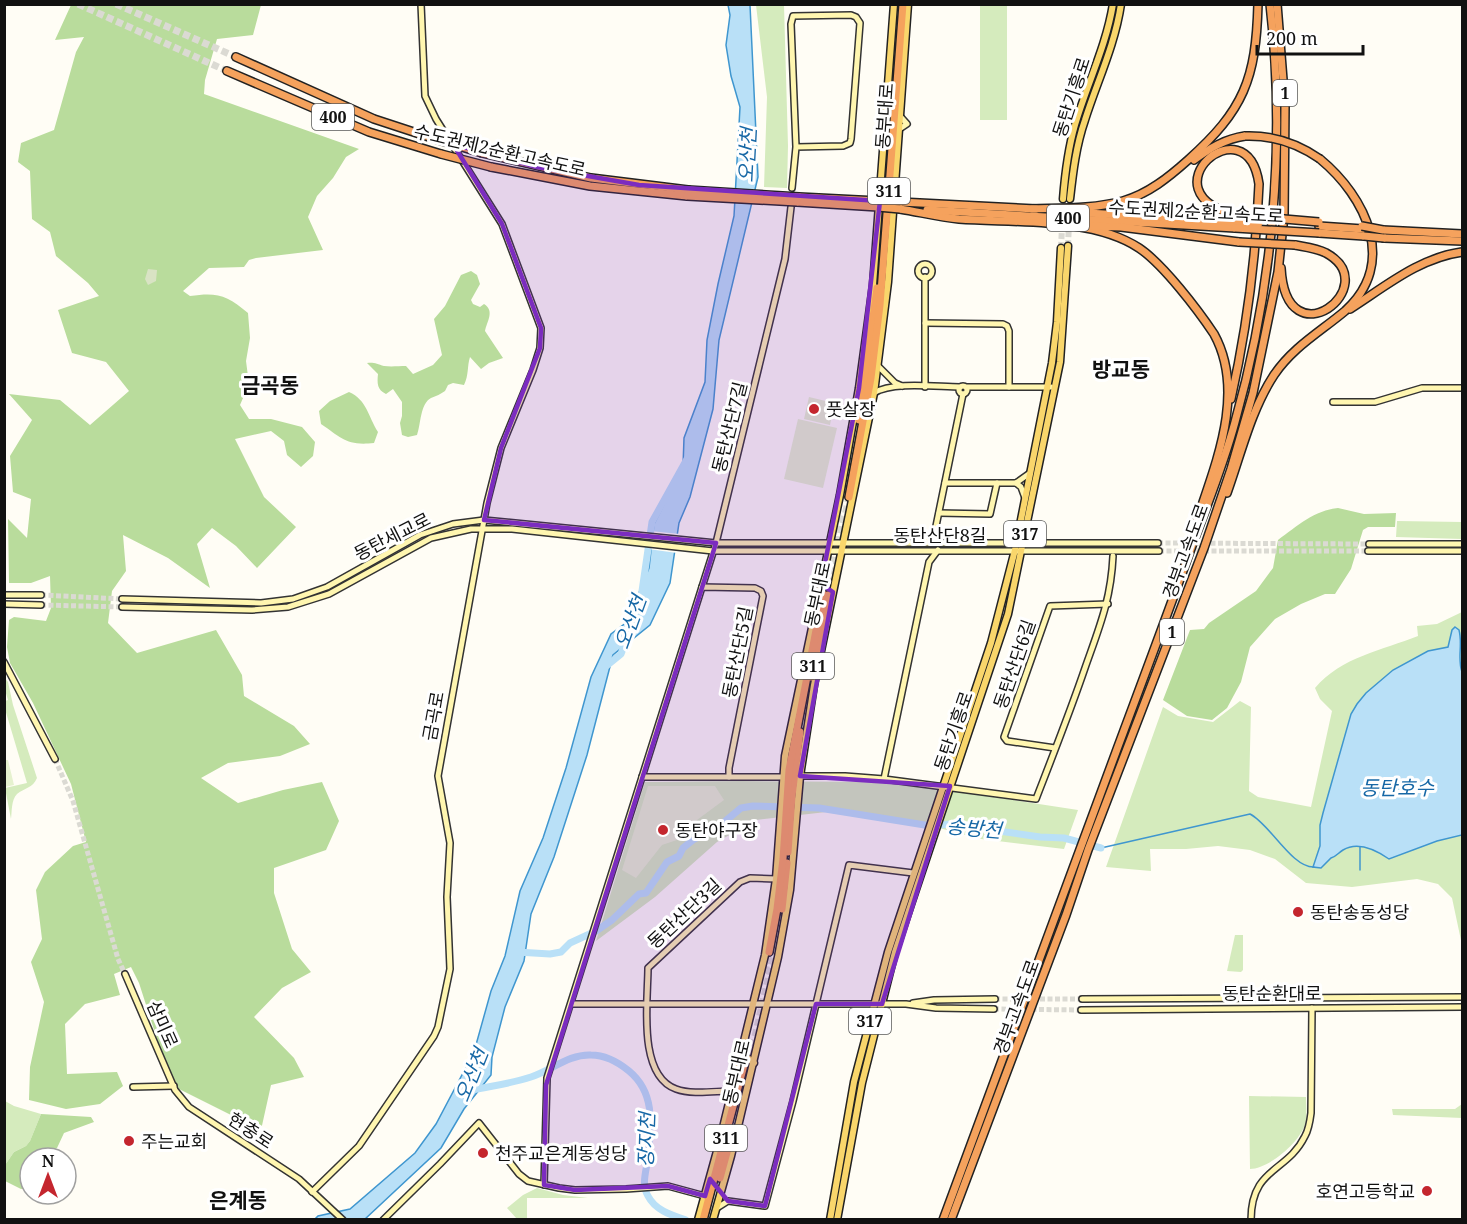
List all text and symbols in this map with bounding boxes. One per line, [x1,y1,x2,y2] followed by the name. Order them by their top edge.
[1257,18,1364,56] scale bar
[1266,26,1318,50] text: 200 m
[1047,54,1095,140] street label: 동탄기흥로
[1273,80,1297,106] road number: 1
[870,82,898,150] street label: 동부대로
[312,104,354,130] road number: 400
[412,119,588,181] street label: 수도권제2순환고속도로
[732,124,762,183] water label: 오산천
[868,178,910,204] road number: 311
[1108,194,1284,228] street label: 수도권제2순환고속도로
[1047,205,1089,231] road number: 400
[1092,355,1150,383] district label: 방교동
[241,371,299,399] district label: 금곡동
[706,379,752,475] street label: 동탄산단7길
[826,397,876,421] place label: 풋살장
[807,402,821,416] marker: 풋살장
[1157,500,1213,602] street label: 경부고속도로
[350,507,434,565] street label: 동탄세교로
[1004,521,1046,547] road number: 317
[894,523,986,547] street label: 동탄산단8길
[798,559,836,629] street label: 동부대로
[608,589,653,653] water label: 오산천
[716,604,758,700] street label: 동탄산단5길
[988,616,1040,712] street label: 동탄산단6길
[1160,619,1184,645] road number: 1
[792,653,834,679] road number: 311
[928,688,978,774] street label: 동탄기흥로
[417,689,449,743] street label: 금곡로
[1360,774,1434,801] water label: 동탄호수
[945,812,1005,844] water label: 송방천
[675,818,758,842] place label: 동탄야구장
[656,823,670,837] marker: 동탄야구장
[642,873,726,953] street label: 동탄산단3길
[1310,900,1409,924] place label: 동탄송동성당
[1291,905,1305,919] marker: 동탄송동성당
[988,956,1044,1058] street label: 경부고속도로
[1222,981,1322,1005] street label: 동탄순환대로
[142,996,184,1052] street label: 삼미로
[849,1008,891,1034] road number: 317
[717,1037,755,1107] street label: 동부대로
[448,1042,495,1106] water label: 오산천
[224,1106,278,1154] street label: 현충로
[632,1109,661,1168] water label: 장지천
[705,1125,747,1151] road number: 311
[141,1129,207,1153] place label: 주는교회
[122,1134,136,1148] marker: 주는교회
[495,1141,627,1165] place label: 천주교은계동성당
[18,1146,78,1206] north arrow
[476,1146,490,1160] marker: 천주교은계동성당
[42,1150,55,1172] text: N
[1316,1179,1415,1203] place label: 호연고등학교
[1420,1184,1434,1198] marker: 호연고등학교
[209,1186,267,1214] district label: 은계동

